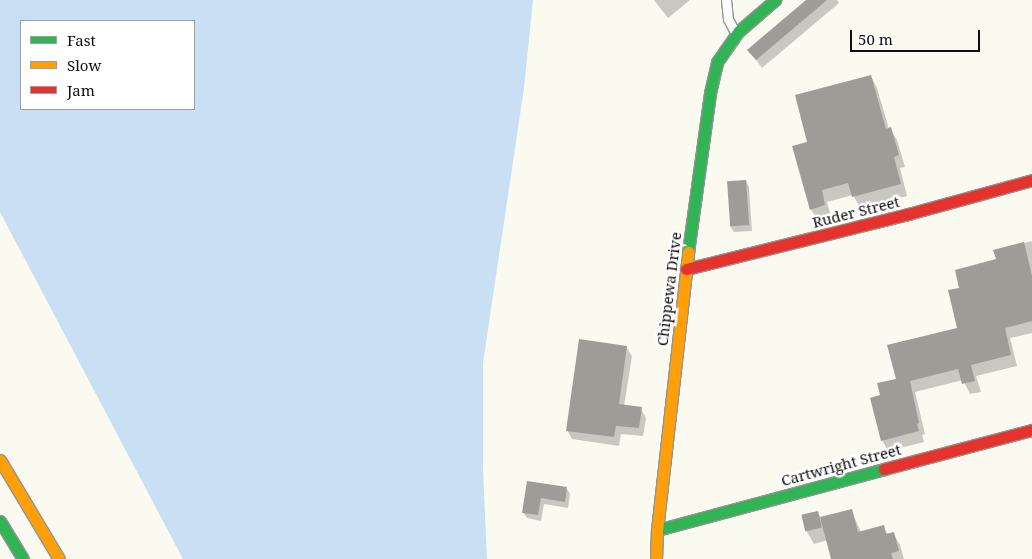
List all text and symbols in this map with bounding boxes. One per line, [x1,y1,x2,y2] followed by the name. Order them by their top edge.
[20,20,195,110] legend
[852,20,982,52] scale bar
[858,29,893,49] text: 50 m
[67,30,96,50] text: Fast
[67,55,101,75] text: Slow
[67,80,95,100] text: Jam
[810,192,902,232] street label: Ruder Street
[653,231,685,347] street label: Chippewa Drive
[779,440,903,490] street label: Cartwright Street

